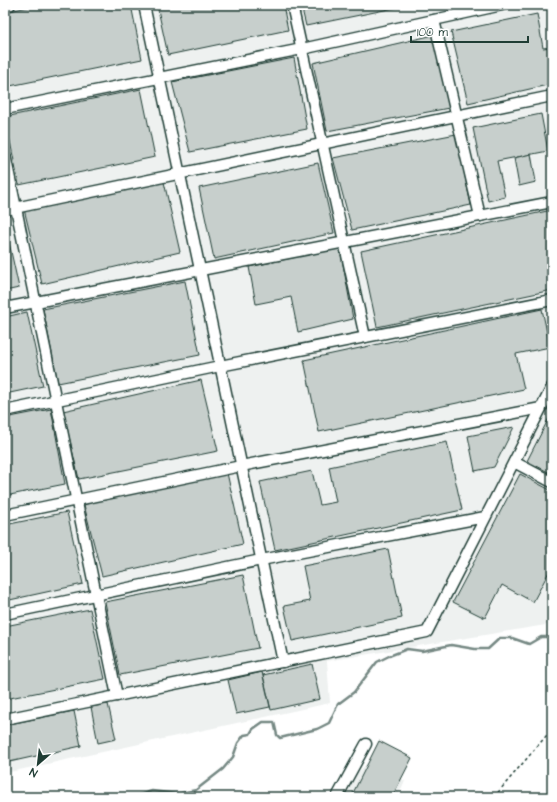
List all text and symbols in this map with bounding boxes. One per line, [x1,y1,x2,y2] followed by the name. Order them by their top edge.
[411,18,528,44] scale bar
[417,24,448,41] text: 100 m
[18,744,58,784] north arrow
[27,764,40,781] text: N

